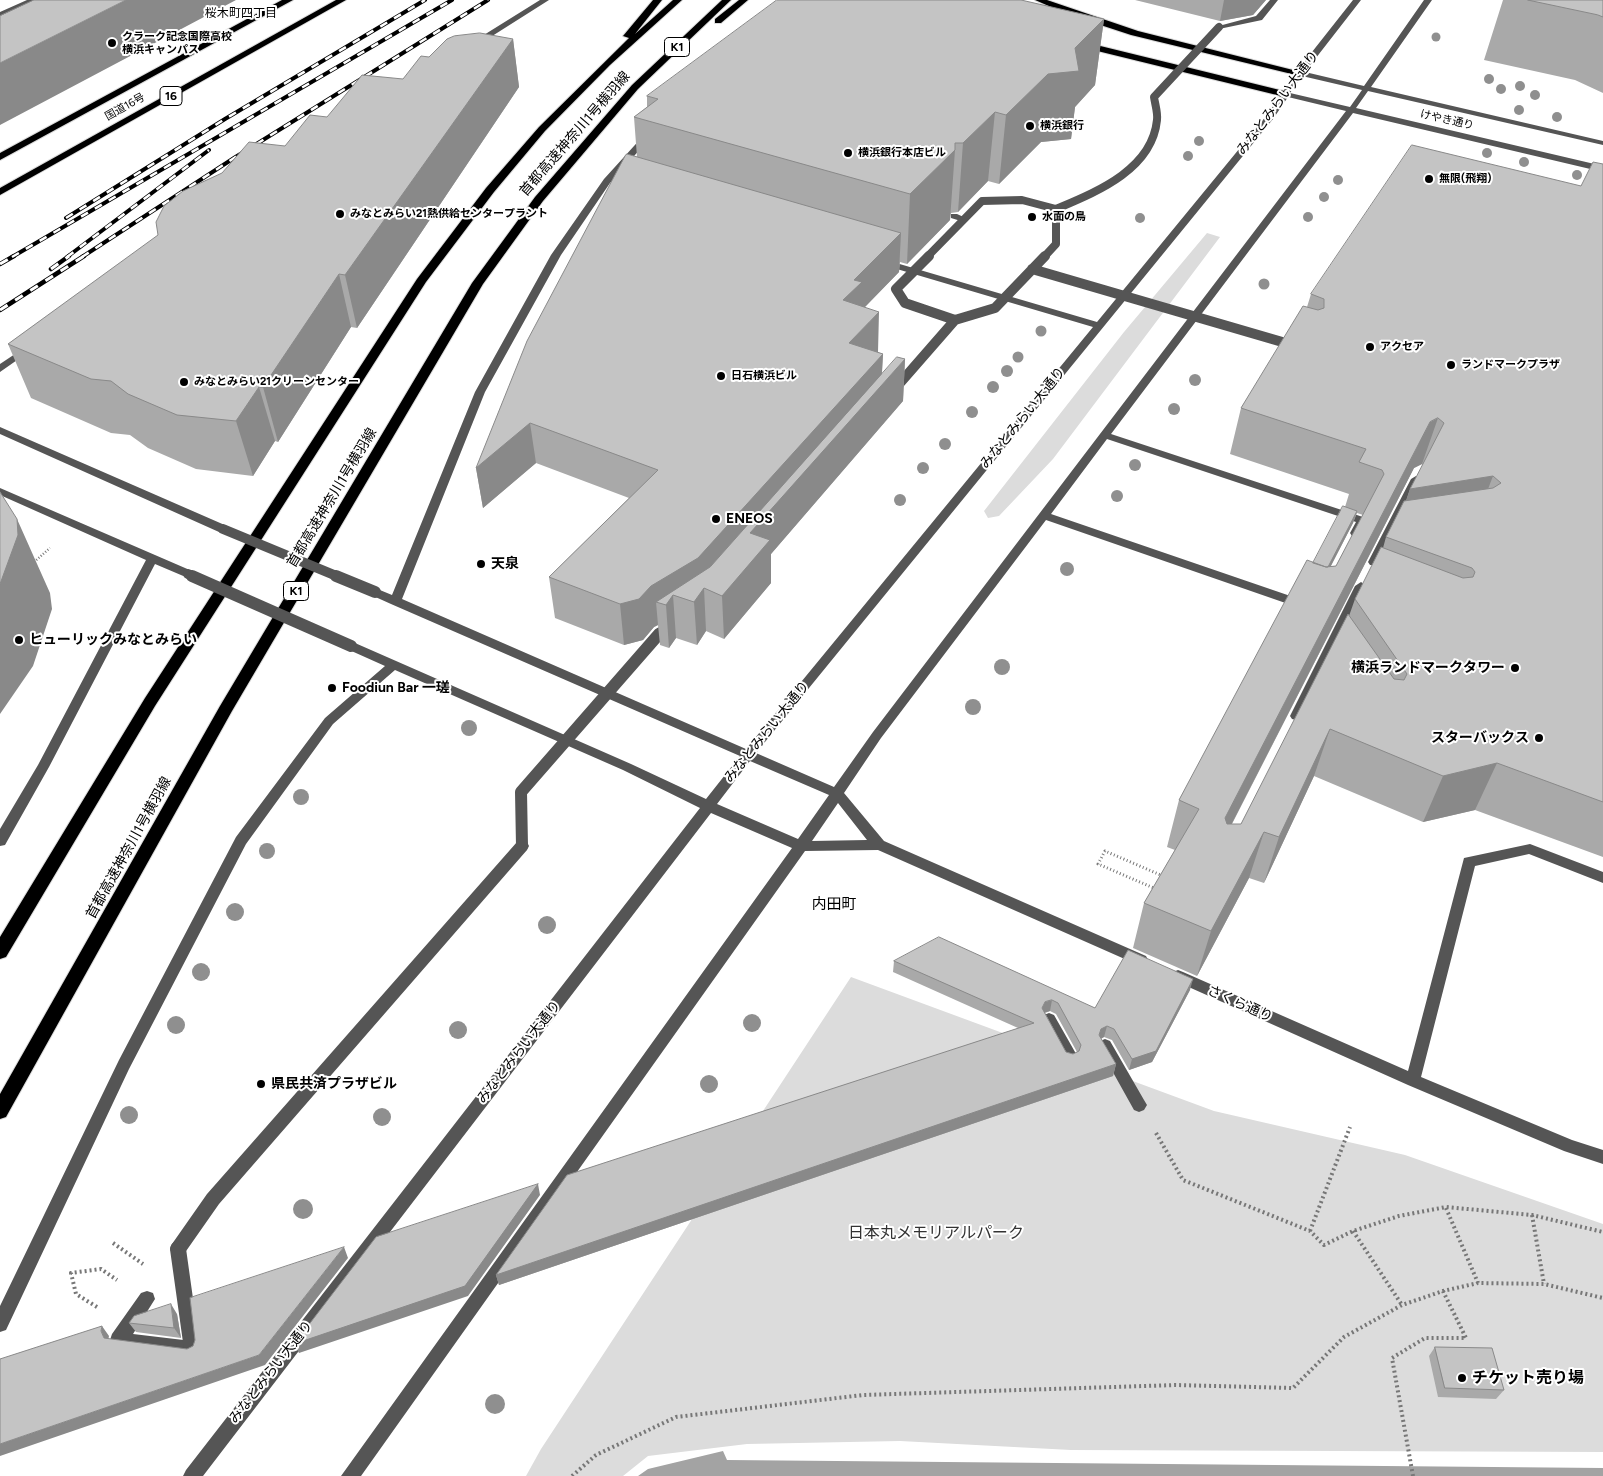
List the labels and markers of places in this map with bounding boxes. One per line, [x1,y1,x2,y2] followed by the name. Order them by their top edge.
[122,30,232,56] place label: クラーク記念国際高校 横浜キャンパス
[106,37,118,49] marker: クラーク記念国際高校 横浜キャンパス
[1040,119,1084,133] place label: 横浜銀行
[1024,120,1036,132] marker: 横浜銀行
[858,146,946,160] place label: 横浜銀行本店ビル
[842,147,854,159] marker: 横浜銀行本店ビル
[1439,172,1491,186] place label: 無限(飛翔)
[1423,173,1435,185] marker: 無限(飛翔)
[350,207,548,221] place label: みなとみらい21熱供給センタープラント
[334,208,346,220] marker: みなとみらい21熱供給センタープラント
[1042,210,1086,224] place label: 水面の鳥
[1026,211,1038,223] marker: 水面の鳥
[1380,340,1424,354] place label: アクセア
[1364,341,1376,353] marker: アクセア
[1461,358,1560,372] place label: ランドマークプラザ
[1445,359,1457,371] marker: ランドマークプラザ
[731,369,797,383] place label: 日石横浜ビル
[715,370,727,382] marker: 日石横浜ビル
[194,375,359,389] place label: みなとみらい21クリーンセンター
[178,376,190,388] marker: みなとみらい21クリーンセンター
[726,511,773,527] place label: ENEOS
[710,513,722,525] marker: ENEOS
[491,556,519,572] place label: 天泉
[475,558,487,570] marker: 天泉
[29,632,197,648] place label: ヒューリックみなとみらい
[13,634,25,646] marker: ヒューリックみなとみらい
[1351,660,1505,676] place label: 横浜ランドマークタワー
[1509,662,1521,674] marker: 横浜ランドマークタワー
[342,680,450,696] place label: Foodiun Bar 一瑳
[326,682,338,694] marker: Foodiun Bar 一瑳
[1431,730,1529,746] place label: スターバックス
[1533,732,1545,744] marker: スターバックス
[271,1076,397,1092] place label: 県民共済プラザビル
[255,1078,267,1090] marker: 県民共済プラザビル
[1472,1368,1584,1388] place label: チケット売り場
[1456,1372,1468,1384] marker: チケット売り場

